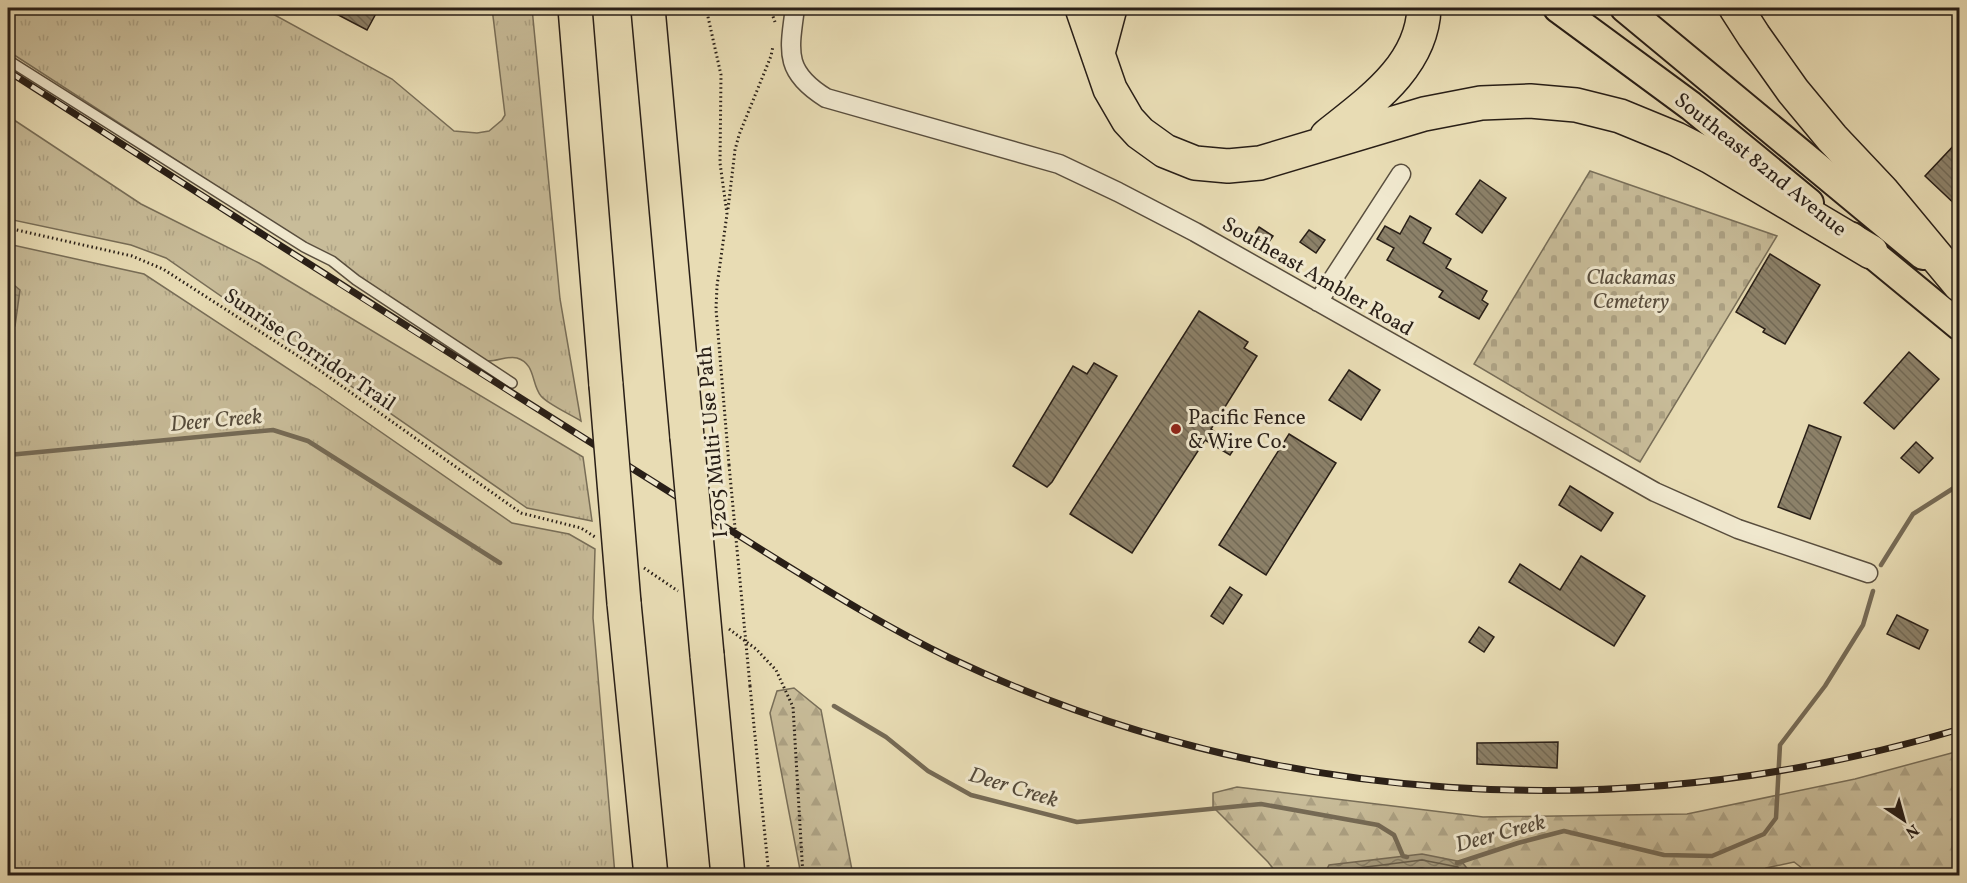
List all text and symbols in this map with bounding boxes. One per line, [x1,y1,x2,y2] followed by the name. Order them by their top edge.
[1668,86,1853,244] street label: Southeast 82nd Avenue
[1216,211,1418,344] street label: Southeast Ambler Road
[1586,264,1676,317] park label: Clackamas Cemetery
[217,282,401,419] street label: Sunrise Corridor Trail
[691,345,736,539] street label: I-205 Multi-Use Path
[169,402,264,441] water label: Deer Creek
[1188,404,1306,457] place label: Pacific Fence & Wire Co.
[1169,422,1183,436] marker: Pacific Fence & Wire Co.
[965,760,1062,817] water label: Deer Creek
[1874,790,1934,850] north arrow
[1452,808,1549,861] water label: Deer Creek
[1900,818,1923,843] text: N

